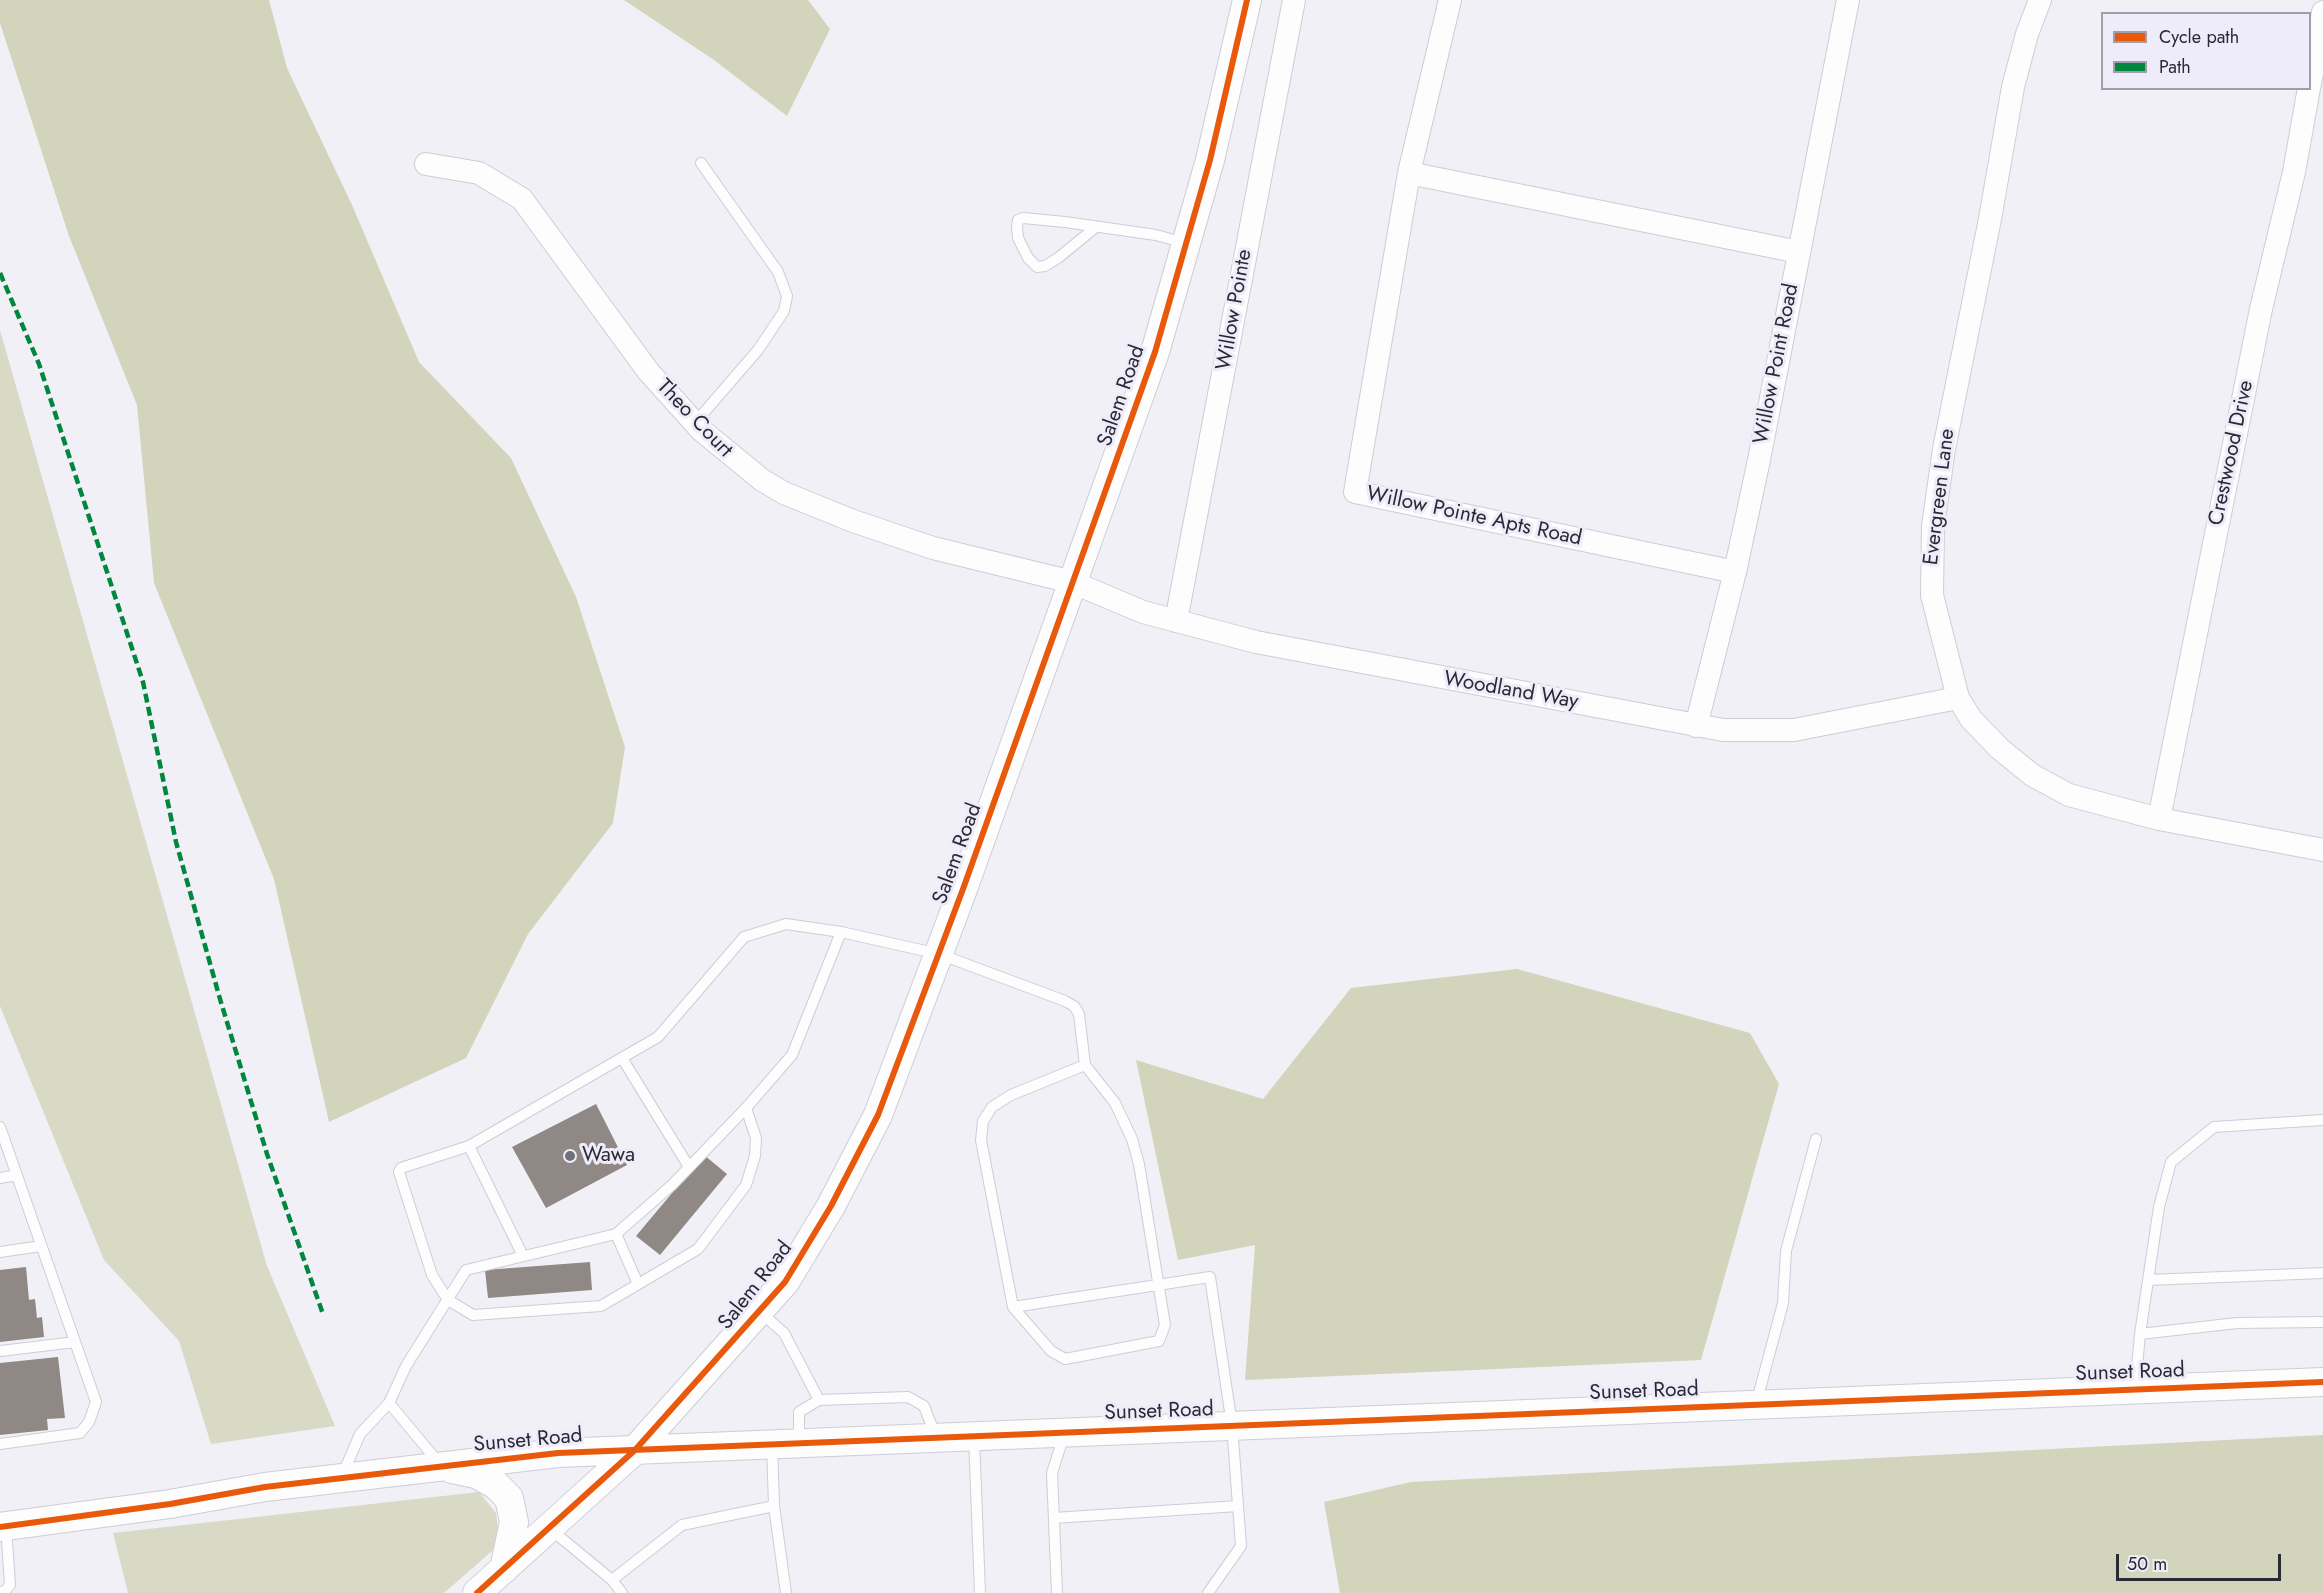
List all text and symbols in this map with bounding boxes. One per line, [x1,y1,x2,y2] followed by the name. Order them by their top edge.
[2101,12,2311,90] legend
[2159,24,2239,50] text: Cycle path
[2159,54,2191,80] text: Path
[1212,248,1258,372] street label: Willow Pointe
[1749,282,1805,446] street label: Willow Point Road
[1093,342,1151,450] street label: Salem Road
[651,375,737,463] street label: Theo Court
[2204,378,2260,528] street label: Crestwood Drive
[1919,427,1961,567] street label: Evergreen Lane
[1364,482,1584,552] street label: Willow Pointe Apts Road
[1442,667,1580,715] street label: Woodland Way
[928,800,988,908] street label: Salem Road
[582,1143,635,1169] place label: Wawa
[563,1149,577,1163] marker: Wawa
[714,1237,798,1335] street label: Salem Road
[2075,1358,2185,1388] street label: Sunset Road
[1589,1377,1699,1407] street label: Sunset Road
[1104,1397,1214,1427] street label: Sunset Road
[472,1424,584,1458] street label: Sunset Road
[2119,1542,2284,1580] scale bar
[2127,1551,2167,1577] text: 50 m

